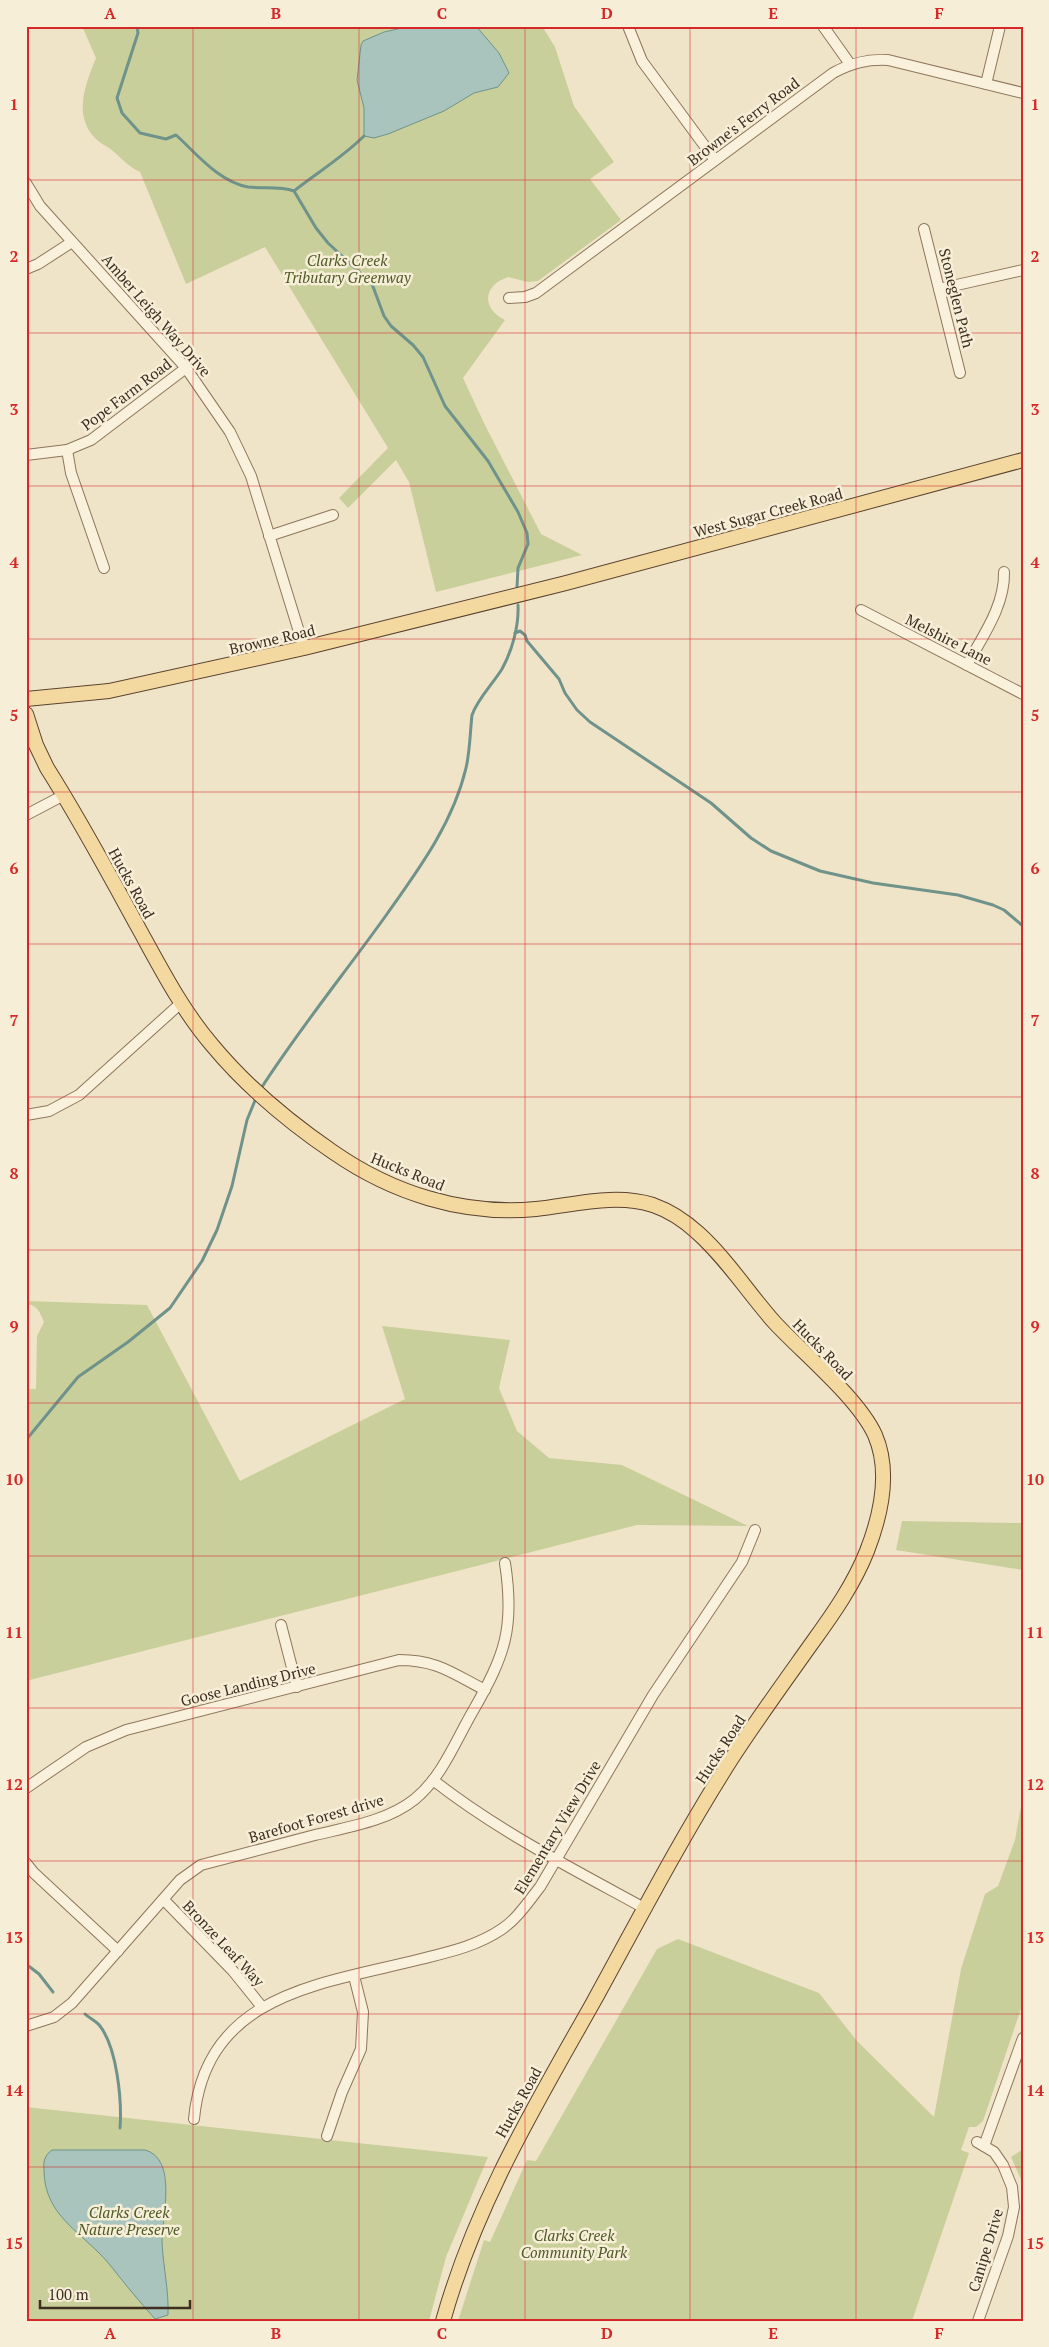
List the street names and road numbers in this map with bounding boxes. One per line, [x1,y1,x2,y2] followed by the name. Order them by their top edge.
[683,72,803,170] street label: Browne's Ferry Road
[935,246,979,350] street label: Stoneglen Path
[98,249,216,381] street label: Amber Leigh Way Drive
[77,354,175,434] street label: Pope Farm Road
[691,483,845,541] street label: West Sugar Creek Road
[903,609,995,669] street label: Melshire Lane
[227,619,317,659] street label: Browne Road
[104,844,160,922] street label: Hucks Road
[368,1147,448,1195] street label: Hucks Road
[789,1314,857,1384] street label: Hucks Road
[178,1658,318,1710] street label: Goose Landing Drive
[690,1711,750,1787] street label: Hucks Road
[509,1756,605,1898] street label: Elementary View Drive
[246,1789,386,1847] street label: Barefoot Forest drive
[179,1896,269,1991] street label: Bronze Leaf Way
[490,2063,546,2141] street label: Hucks Road
[963,2206,1007,2294] street label: Canipe Drive

